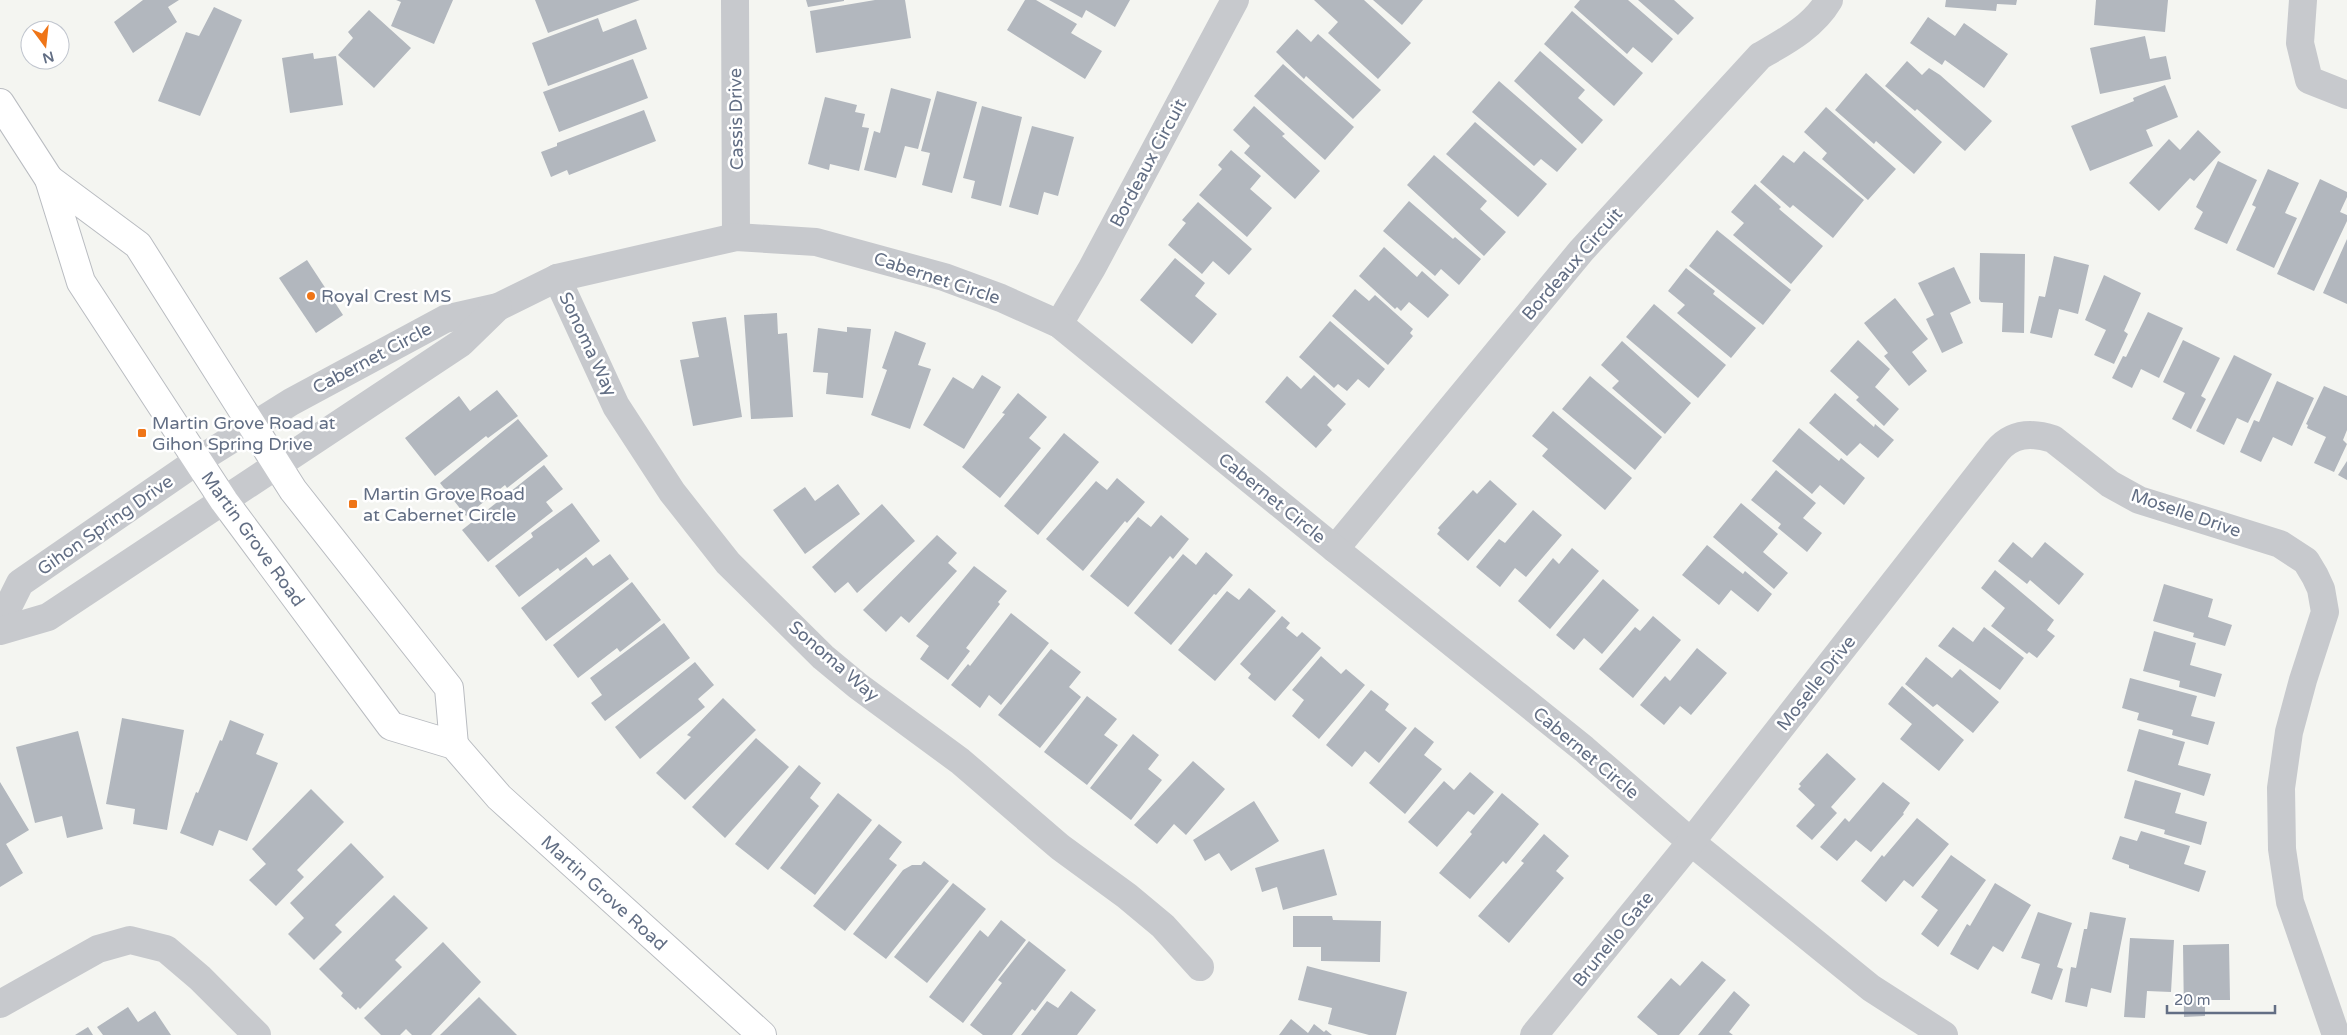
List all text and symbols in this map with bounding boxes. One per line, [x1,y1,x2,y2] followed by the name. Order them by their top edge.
[20,20,70,70] north arrow
[41,47,56,67] text: N
[724,68,748,170] street label: Cassis Drive
[1105,95,1191,231] street label: Bordeaux Circuit
[1517,203,1627,325] street label: Bordeaux Circuit
[871,247,1003,309] street label: Cabernet Circle
[321,285,451,307] place label: Royal Crest MS
[554,288,622,400] street label: Sonoma Way
[305,290,317,302] marker: Royal Crest MS
[309,317,435,399] street label: Cabernet Circle
[152,412,336,455] place label: Martin Grove Road at Gihon Spring Drive
[136,427,148,439] marker: Martin Grove Road at Gihon Spring Drive
[1214,448,1330,548] street label: Cabernet Circle
[196,467,310,611] street label: Martin Grove Road
[33,470,177,580] street label: Gihon Spring Drive
[363,483,525,526] place label: Martin Grove Road at Cabernet Circle
[2128,484,2244,542] street label: Moselle Drive
[347,498,359,510] marker: Martin Grove Road at Cabernet Circle
[784,616,884,706] street label: Sonoma Way
[1772,631,1860,735] street label: Moselle Drive
[1529,702,1643,804] street label: Cabernet Circle
[536,831,672,955] street label: Martin Grove Road
[1568,887,1658,991] street label: Brunello Gate
[2167,982,2274,1014] scale bar
[2174,991,2211,1009] text: 20 m

